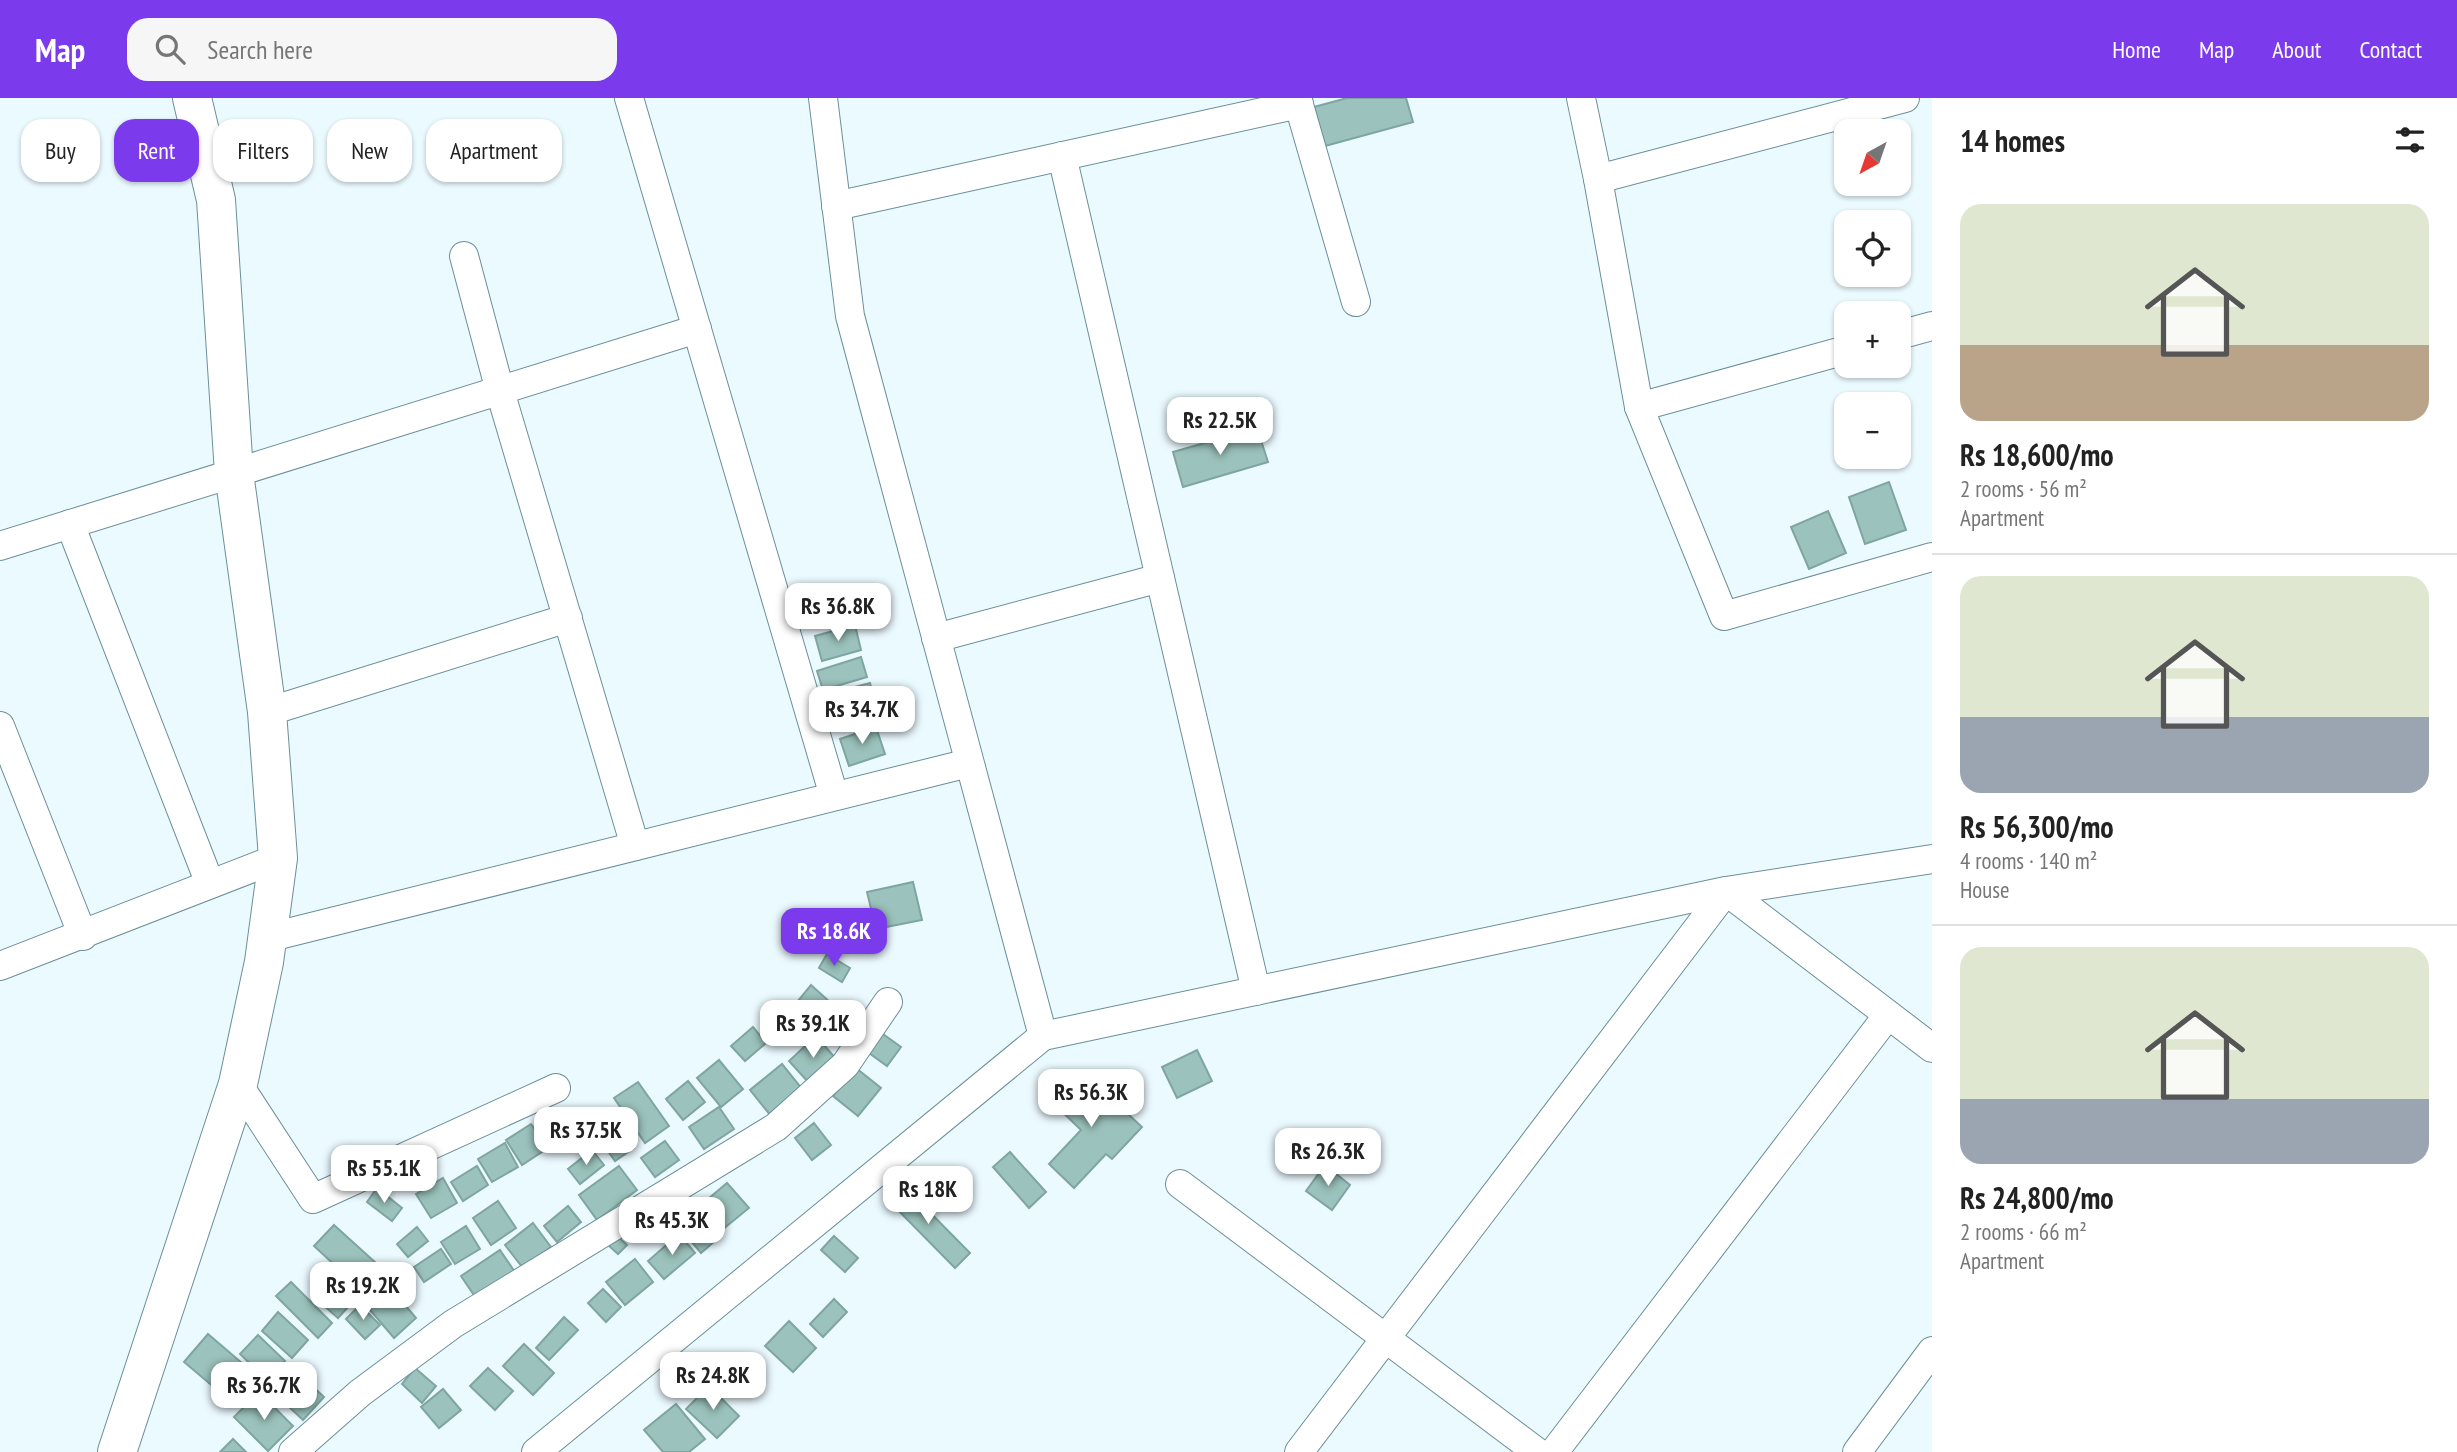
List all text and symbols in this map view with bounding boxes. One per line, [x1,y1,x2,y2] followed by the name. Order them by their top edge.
[127,18,617,81] search box
[35,28,85,71] text: Map
[151,30,189,68] icon: search
[207,33,313,66] text: Search here
[2112,34,2161,65] text: Home
[2199,34,2234,65] text: Map
[2272,34,2321,65] text: About
[2359,34,2422,65] text: Contact
[21,119,100,182] chip: Buy
[114,119,199,182] chip: Rent
[213,119,313,182] chip: Filters
[327,119,412,182] chip: New
[426,119,562,182] chip: Apartment
[1834,119,1911,196] north arrow
[1834,119,1911,469] map controls
[1960,121,2065,160] text: 14 homes
[2391,121,2429,159] icon: filters
[1834,210,1911,287] button: locate
[2132,249,2258,375] icon: home
[1834,301,1911,378] button: +
[1834,392,1911,469] button: −
[1148,398,1292,457] pin: Rs 22.5K
[1183,405,1257,434] text: Rs 22.5K
[1960,435,2114,474] text: Rs 18,600/mo
[1960,474,2087,503] text: 2 rooms · 56 m²
[1960,503,2044,532] text: Apartment
[766,584,910,643] pin: Rs 36.8K
[801,591,875,620] text: Rs 36.8K
[2132,621,2258,747] icon: home
[790,686,934,746] pin: Rs 34.7K
[825,694,899,723] text: Rs 34.7K
[1960,807,2114,846] text: Rs 56,300/mo
[1960,846,2097,875] text: 4 rooms · 140 m²
[1960,875,2010,904] text: House
[762,908,906,968] pin: Rs 18.6K
[797,916,871,945] text: Rs 18.6K
[2132,992,2258,1118] icon: home
[741,1000,885,1060] pin: Rs 39.1K
[776,1008,850,1037] text: Rs 39.1K
[1019,1070,1163,1129] pin: Rs 56.3K
[1054,1077,1128,1106] text: Rs 56.3K
[514,1108,658,1167] pin: Rs 37.5K
[550,1115,622,1144] text: Rs 37.5K
[1256,1128,1400,1188] pin: Rs 26.3K
[1291,1136,1365,1165] text: Rs 26.3K
[312,1146,456,1205] pin: Rs 55.1K
[347,1153,421,1182] text: Rs 55.1K
[871,1166,985,1226] pin: Rs 18K
[899,1174,957,1203] text: Rs 18K
[1960,1178,2114,1217] text: Rs 24,800/mo
[600,1198,744,1257] pin: Rs 45.3K
[635,1205,709,1234] text: Rs 45.3K
[1960,1217,2087,1246] text: 2 rooms · 66 m²
[1960,1246,2044,1275] text: Apartment
[291,1262,435,1322] pin: Rs 19.2K
[326,1270,400,1299] text: Rs 19.2K
[641,1352,785,1412] pin: Rs 24.8K
[676,1360,750,1389] text: Rs 24.8K
[192,1362,336,1422] pin: Rs 36.7K
[227,1370,301,1399] text: Rs 36.7K

